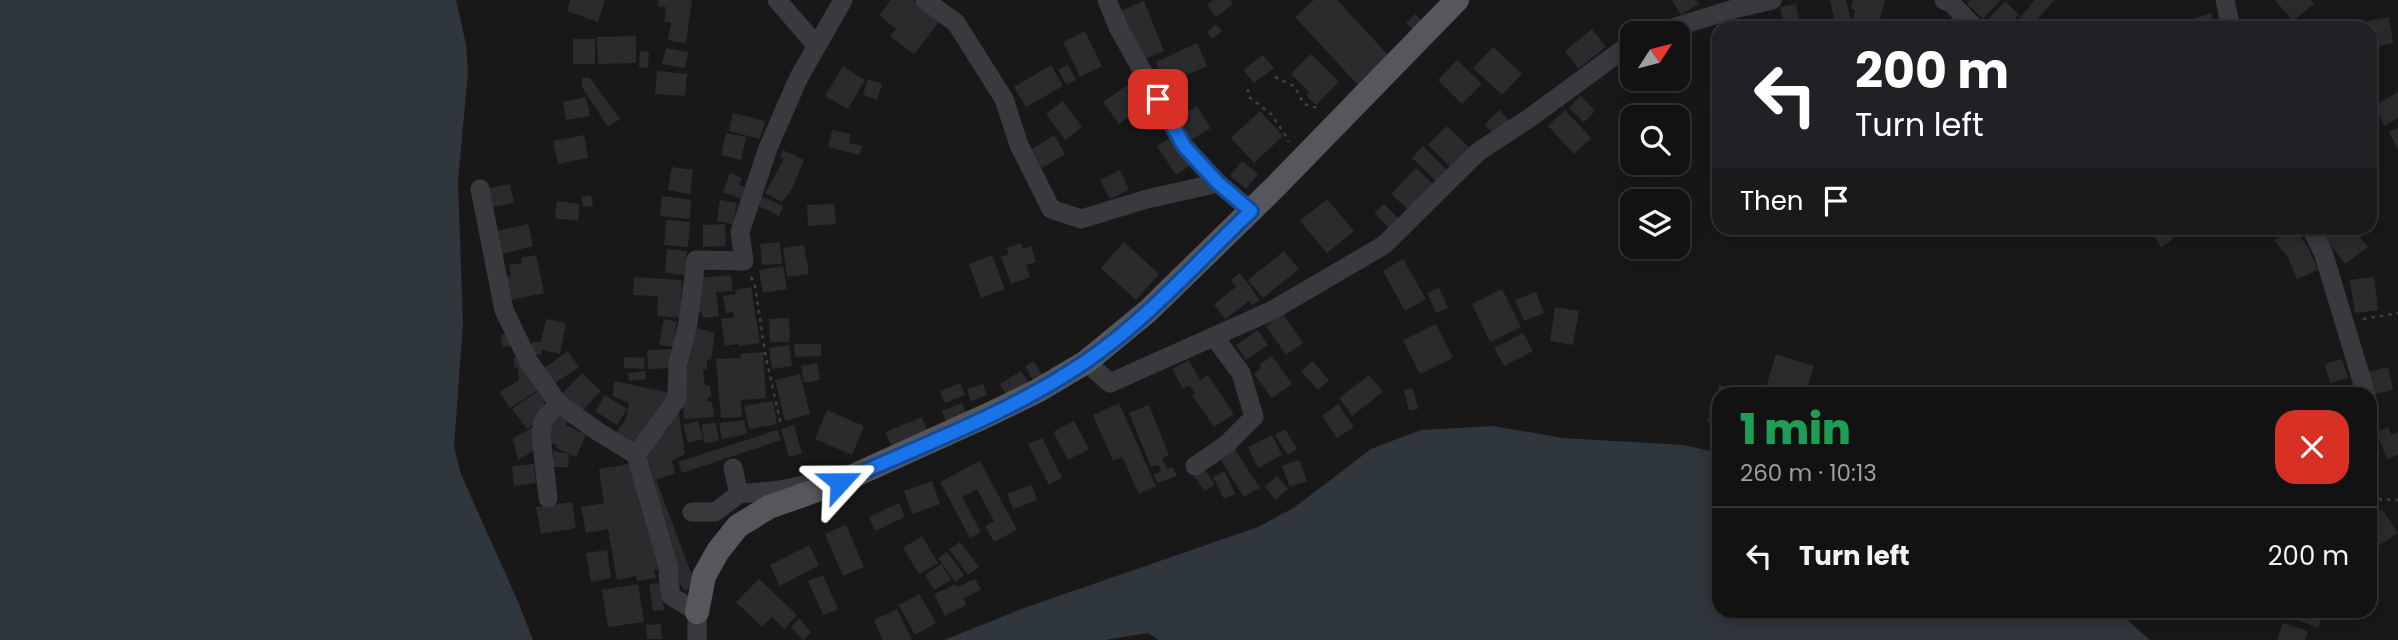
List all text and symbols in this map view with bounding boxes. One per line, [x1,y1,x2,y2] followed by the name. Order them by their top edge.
[1620,21,1690,91] north arrow
[1620,21,1690,259] map controls
[1855,37,2009,105] text: 200 m
[1740,49,1831,140] icon: left
[1128,69,1188,129] pin
[1139,80,1177,118] icon: arrive
[1855,102,1984,147] text: Turn left
[1620,105,1690,175] button: search
[1817,182,1855,220] icon: arrive
[1740,183,1803,219] text: Then
[1620,189,1690,259] button: layers
[1740,400,1851,459] text: 1 min
[2275,410,2349,484] button: close
[803,445,877,519] position arrow
[1740,457,1877,489] text: 260 m · 10:13
[1740,537,1778,575] icon: left
[1799,538,1910,574] text: Turn left
[2268,538,2349,574] text: 200 m

